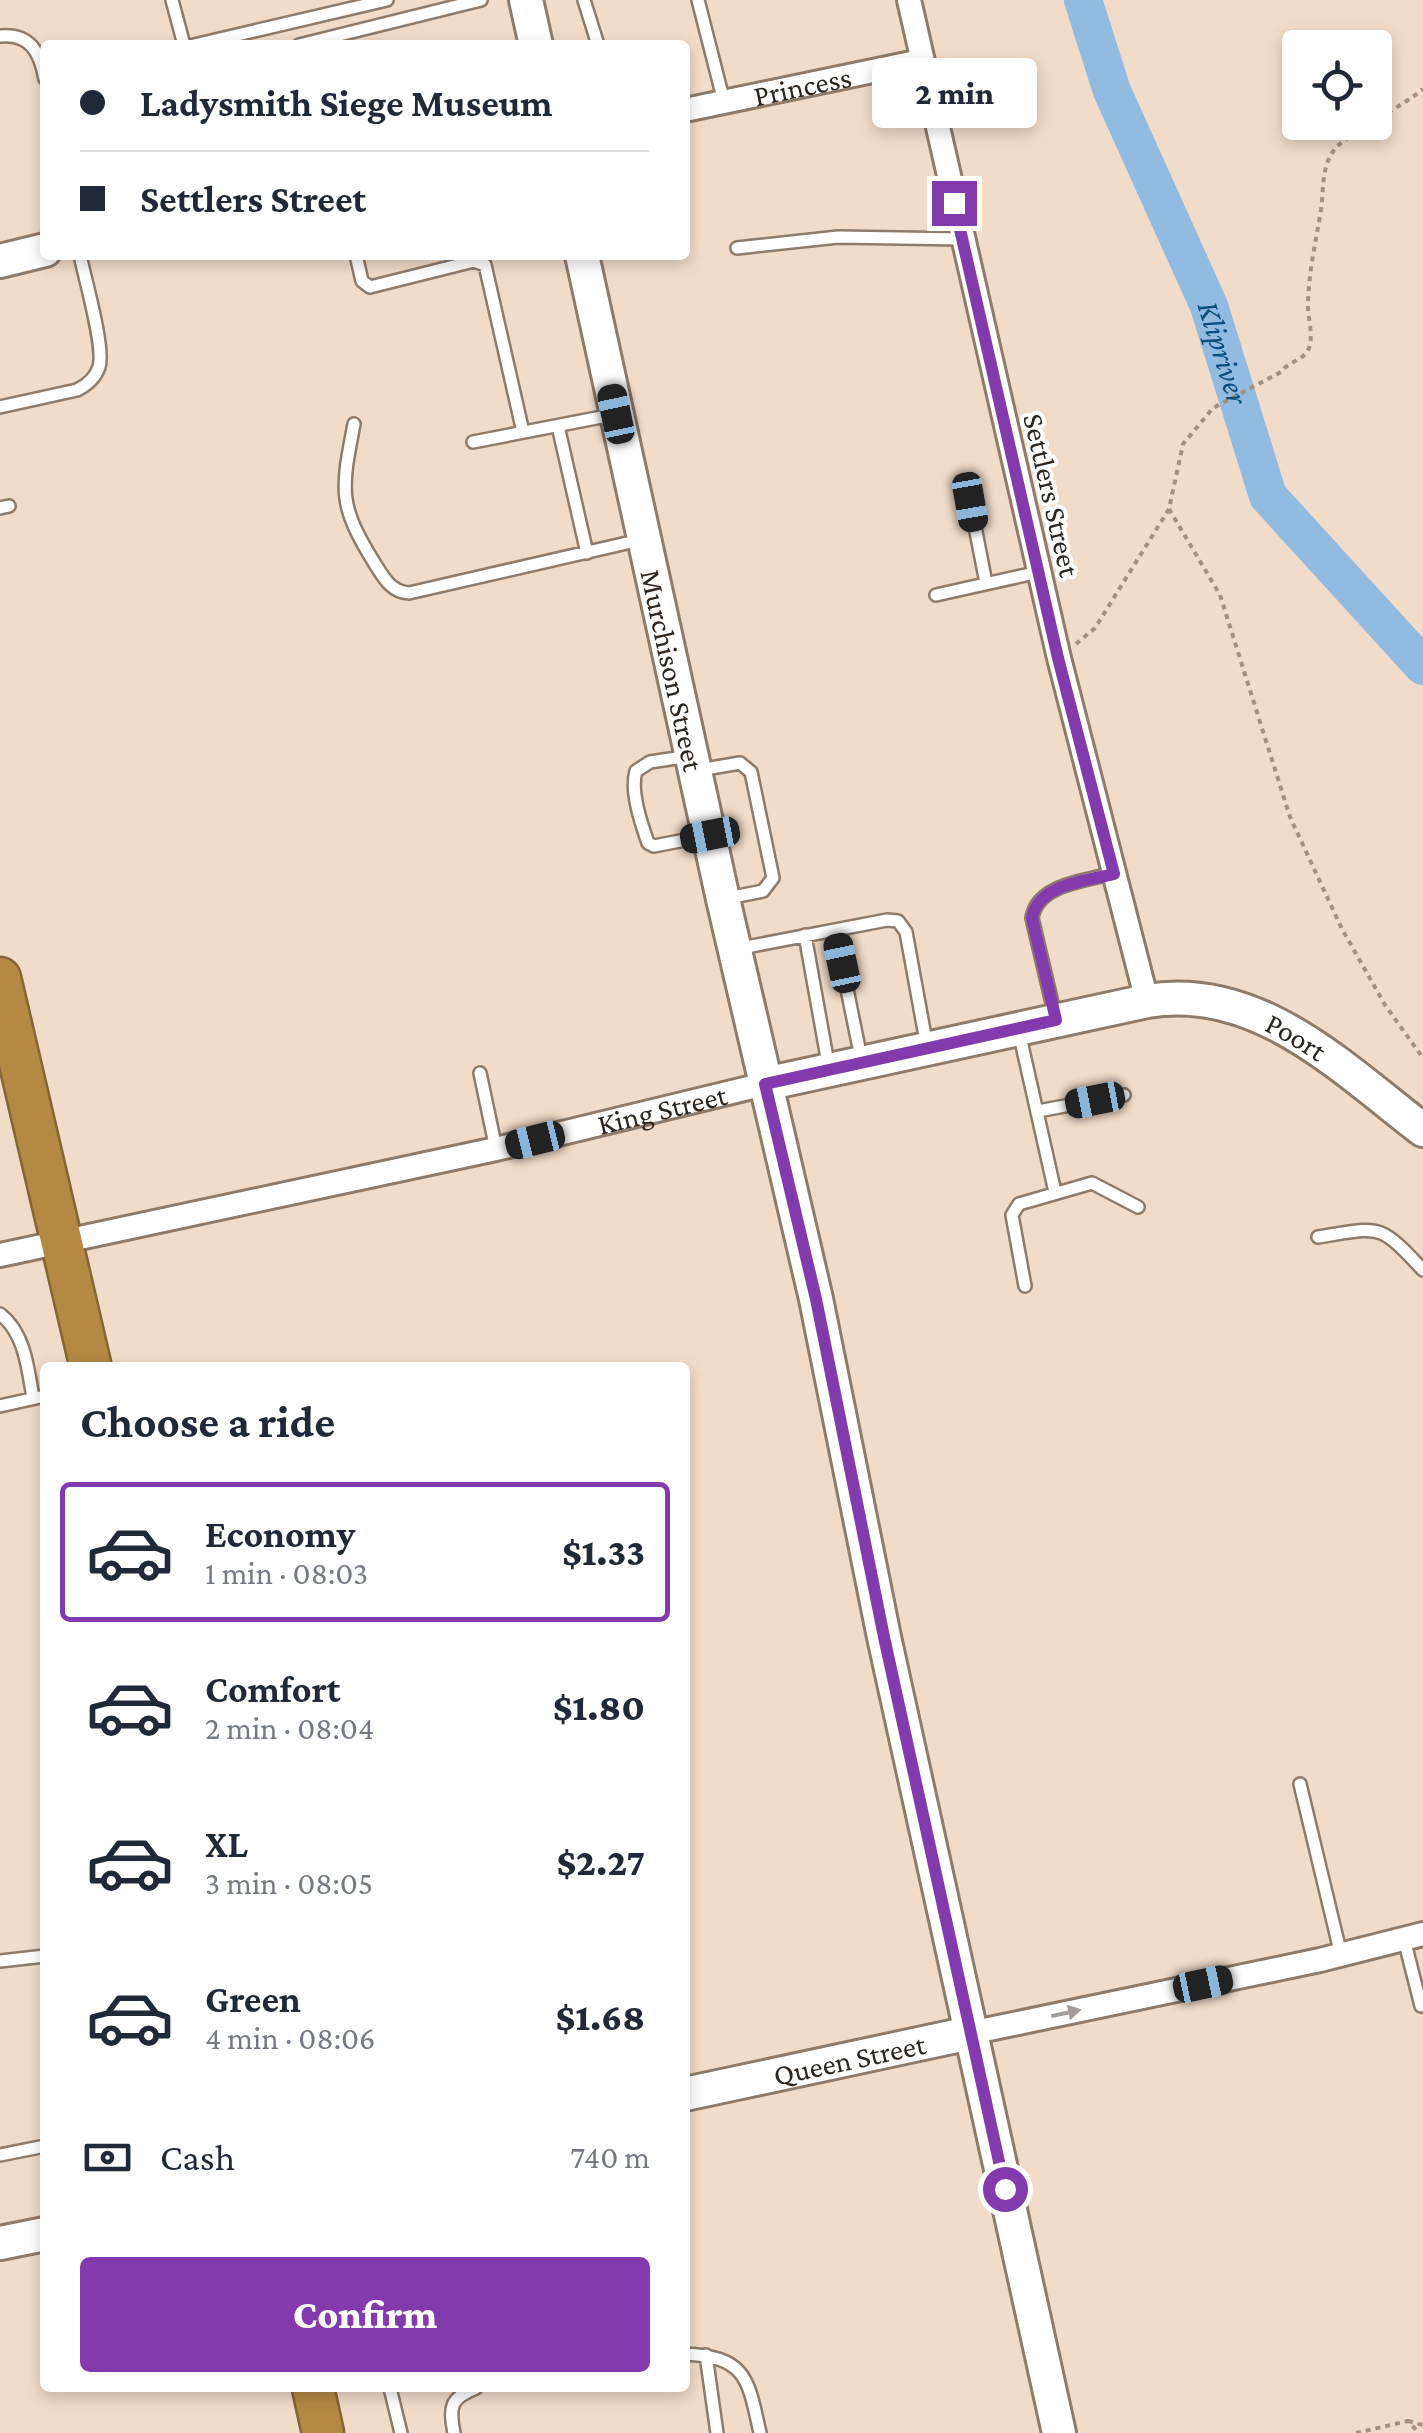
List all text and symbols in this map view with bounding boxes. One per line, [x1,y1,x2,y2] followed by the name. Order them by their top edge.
[1282,30,1392,140] map controls
[1282,30,1392,140] button: locate
[872,58,1036,128] callout: 2 min
[751,59,854,112] street label: Princess
[915,75,994,111] text: 2 min
[140,82,553,124] text: Ladysmith Siege Museum
[140,178,366,220] text: Settlers Street
[932,181,977,226] route end
[1190,296,1257,409] water label: Klipriver
[595,382,637,446] car
[1017,410,1087,581] street label: Settlers Street
[950,470,990,534] car
[635,566,711,775] street label: Murchison Street
[678,815,742,855] car
[821,931,863,995] car
[1261,1005,1334,1067] street label: Poort
[594,1077,731,1140] street label: King Street
[1063,1080,1127,1120] car
[502,1118,568,1162] car
[80,1397,335,1447] text: Choose a ride
[85,1507,175,1597] icon: car
[205,1513,355,1555] text: Economy
[562,1531,645,1573] text: $1.33
[205,1555,368,1591] text: 1 min · 08:03
[85,1662,175,1752] icon: car
[205,1668,341,1710] text: Comfort
[553,1686,645,1728] text: $1.80
[205,1710,374,1746] text: 2 min · 08:04
[85,1817,175,1907] icon: car
[205,1823,248,1865] text: XL
[557,1841,645,1883] text: $2.27
[205,1865,373,1901] text: 3 min · 08:05
[1171,1963,1235,2005] car
[85,1972,175,2062] icon: car
[205,1978,301,2020] text: Green
[556,1996,645,2038] text: $1.68
[1051,2004,1082,2020] one-way arrow
[205,2020,375,2056] text: 4 min · 08:06
[770,2026,929,2091] street label: Queen Street
[80,2130,135,2185] icon: cash
[160,2136,235,2178] text: Cash
[570,2139,650,2175] text: 740 m
[983,2167,1028,2212] route start
[80,2257,650,2372] button: Confirm

